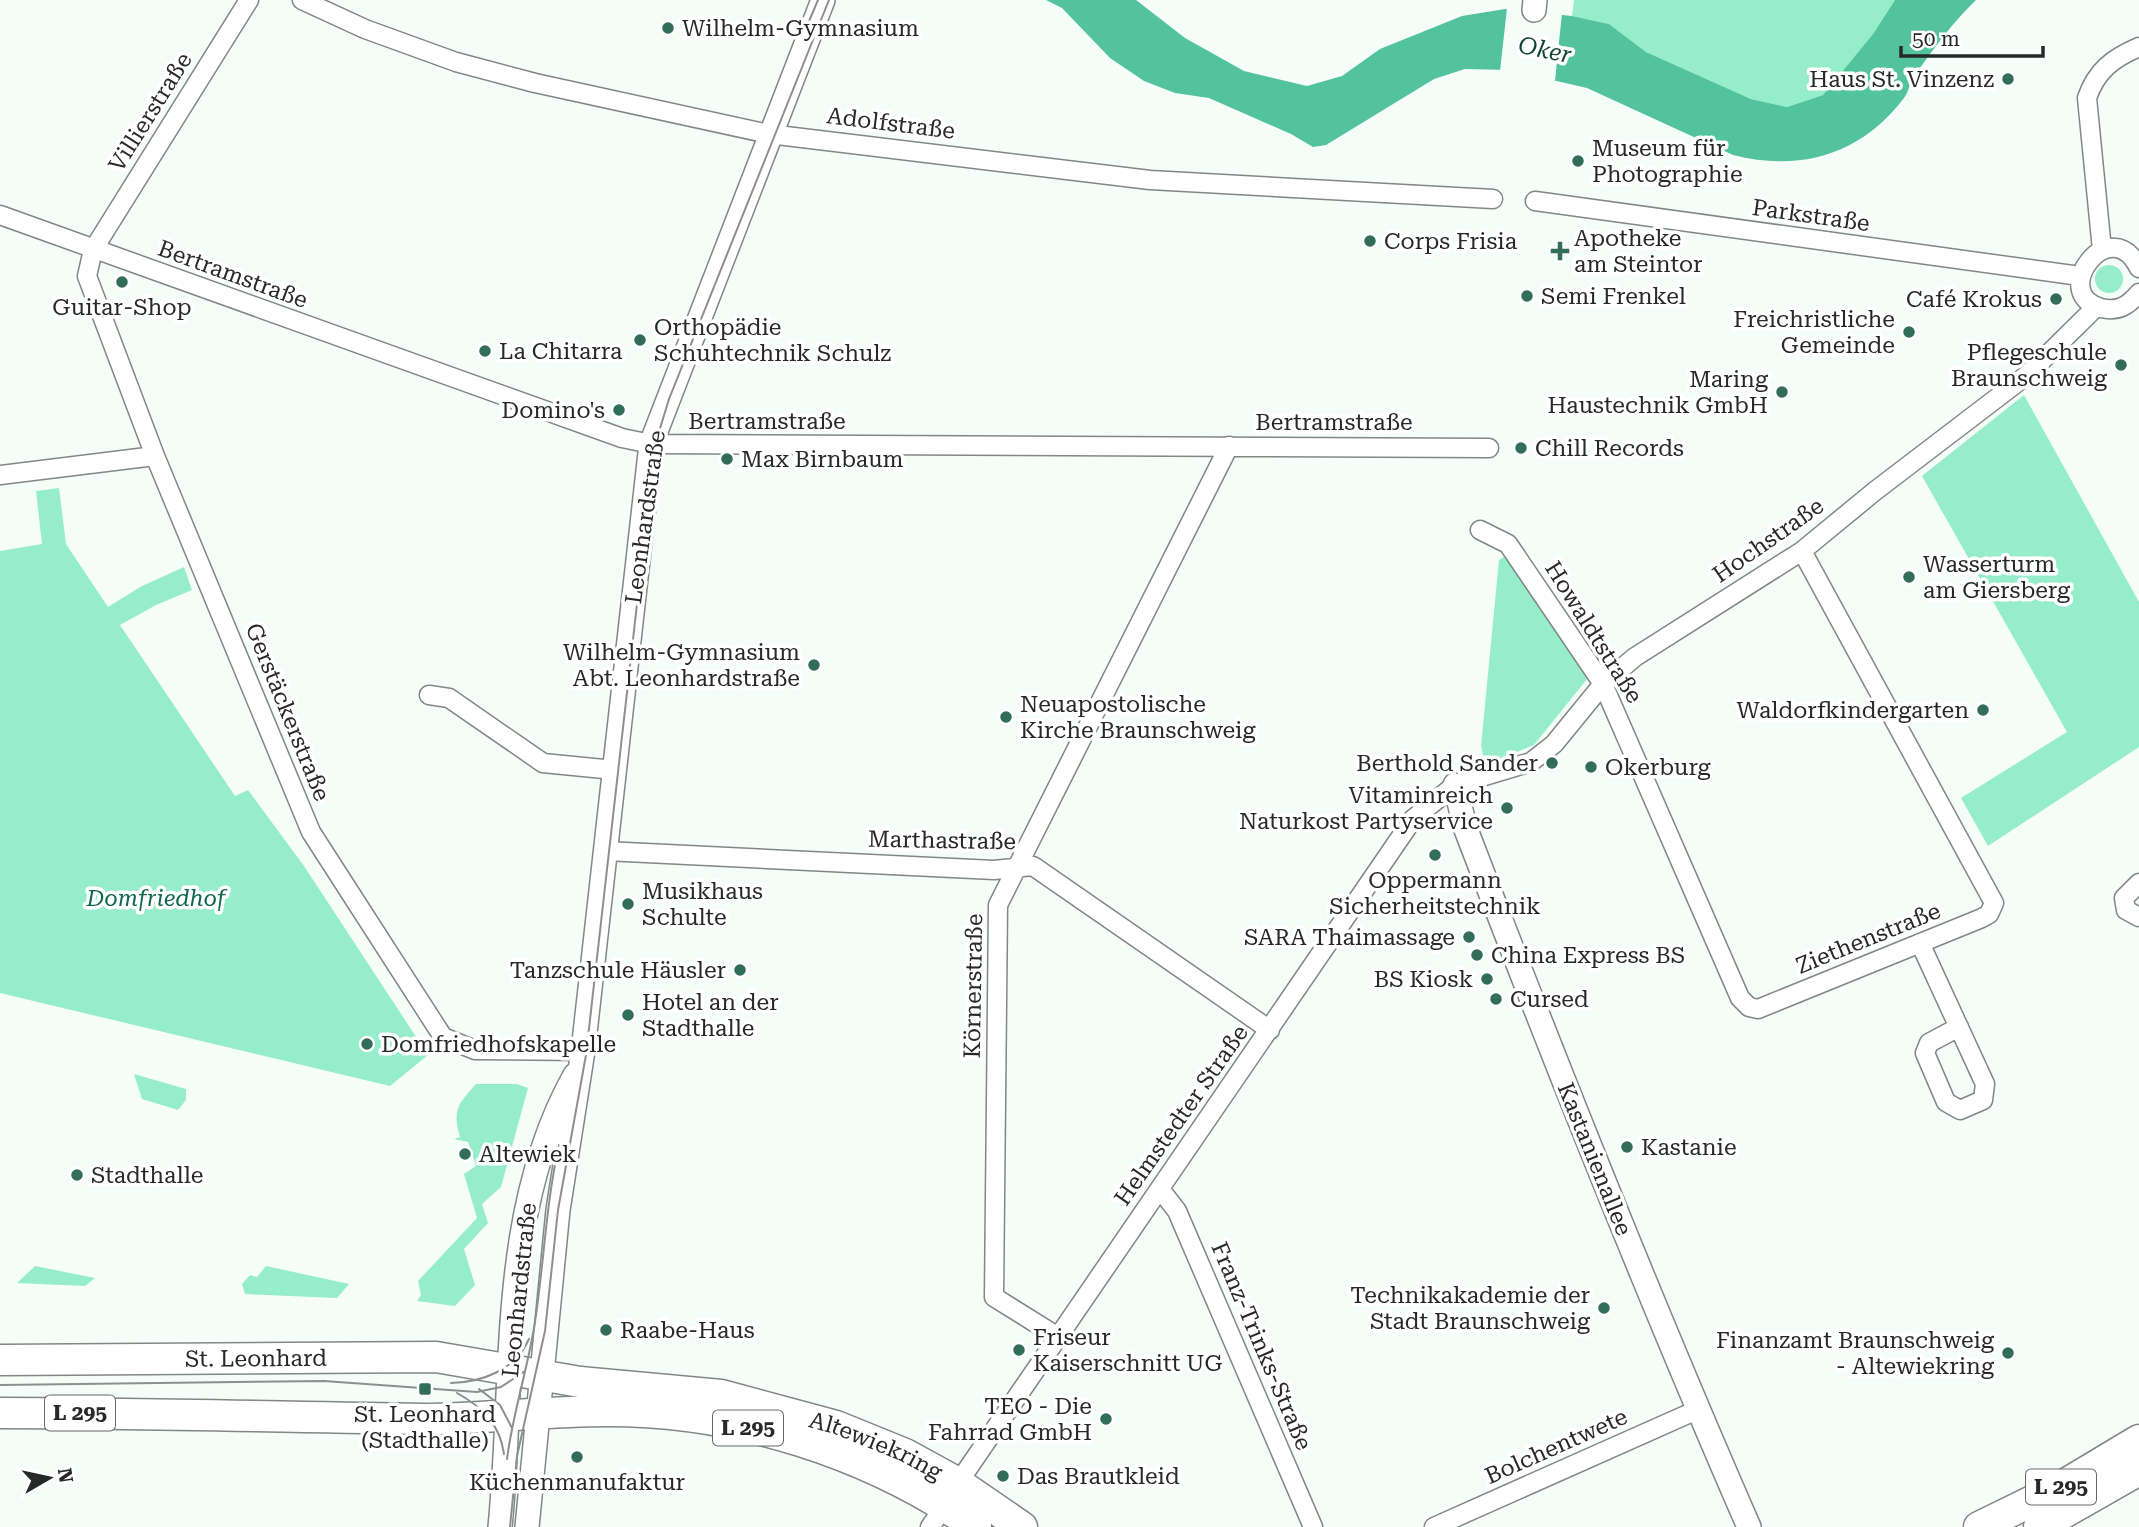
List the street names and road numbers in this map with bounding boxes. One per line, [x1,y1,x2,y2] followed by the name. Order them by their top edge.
[103,48,198,177] street label: Villierstraße
[825,102,957,145] street label: Adolfstraße
[1750,194,1872,237] street label: Parkstraße
[154,235,311,314] street label: Bertramstraße
[688,408,846,435] street label: Bertramstraße
[1255,409,1413,436] street label: Bertramstraße
[620,428,671,606] street label: Leonhardstraße
[1708,492,1829,588] street label: Hochstraße
[1539,556,1648,708] street label: Howaldtstraße
[240,619,335,805] street label: Gerstäckerstraße
[868,826,1016,855] street label: Marthastraße
[1792,897,1944,980] street label: Ziethenstraße
[959,913,988,1059] street label: Körnerstraße
[1109,1020,1254,1211] street label: Helmstedter Straße
[1552,1079,1637,1240] street label: Kastanienallee
[497,1202,542,1379] street label: Leonhardstraße
[1205,1238,1318,1454] street label: Franz-Trinks-Straße
[185,1345,327,1373] street label: St. Leonhard
[45,1396,115,1430] road number: L 295
[1481,1403,1632,1490] street label: Bolchentwete
[806,1406,947,1486] street label: Altewiekring
[713,1410,783,1446] road number: L 295
[2026,1470,2096,1504] road number: L 295

